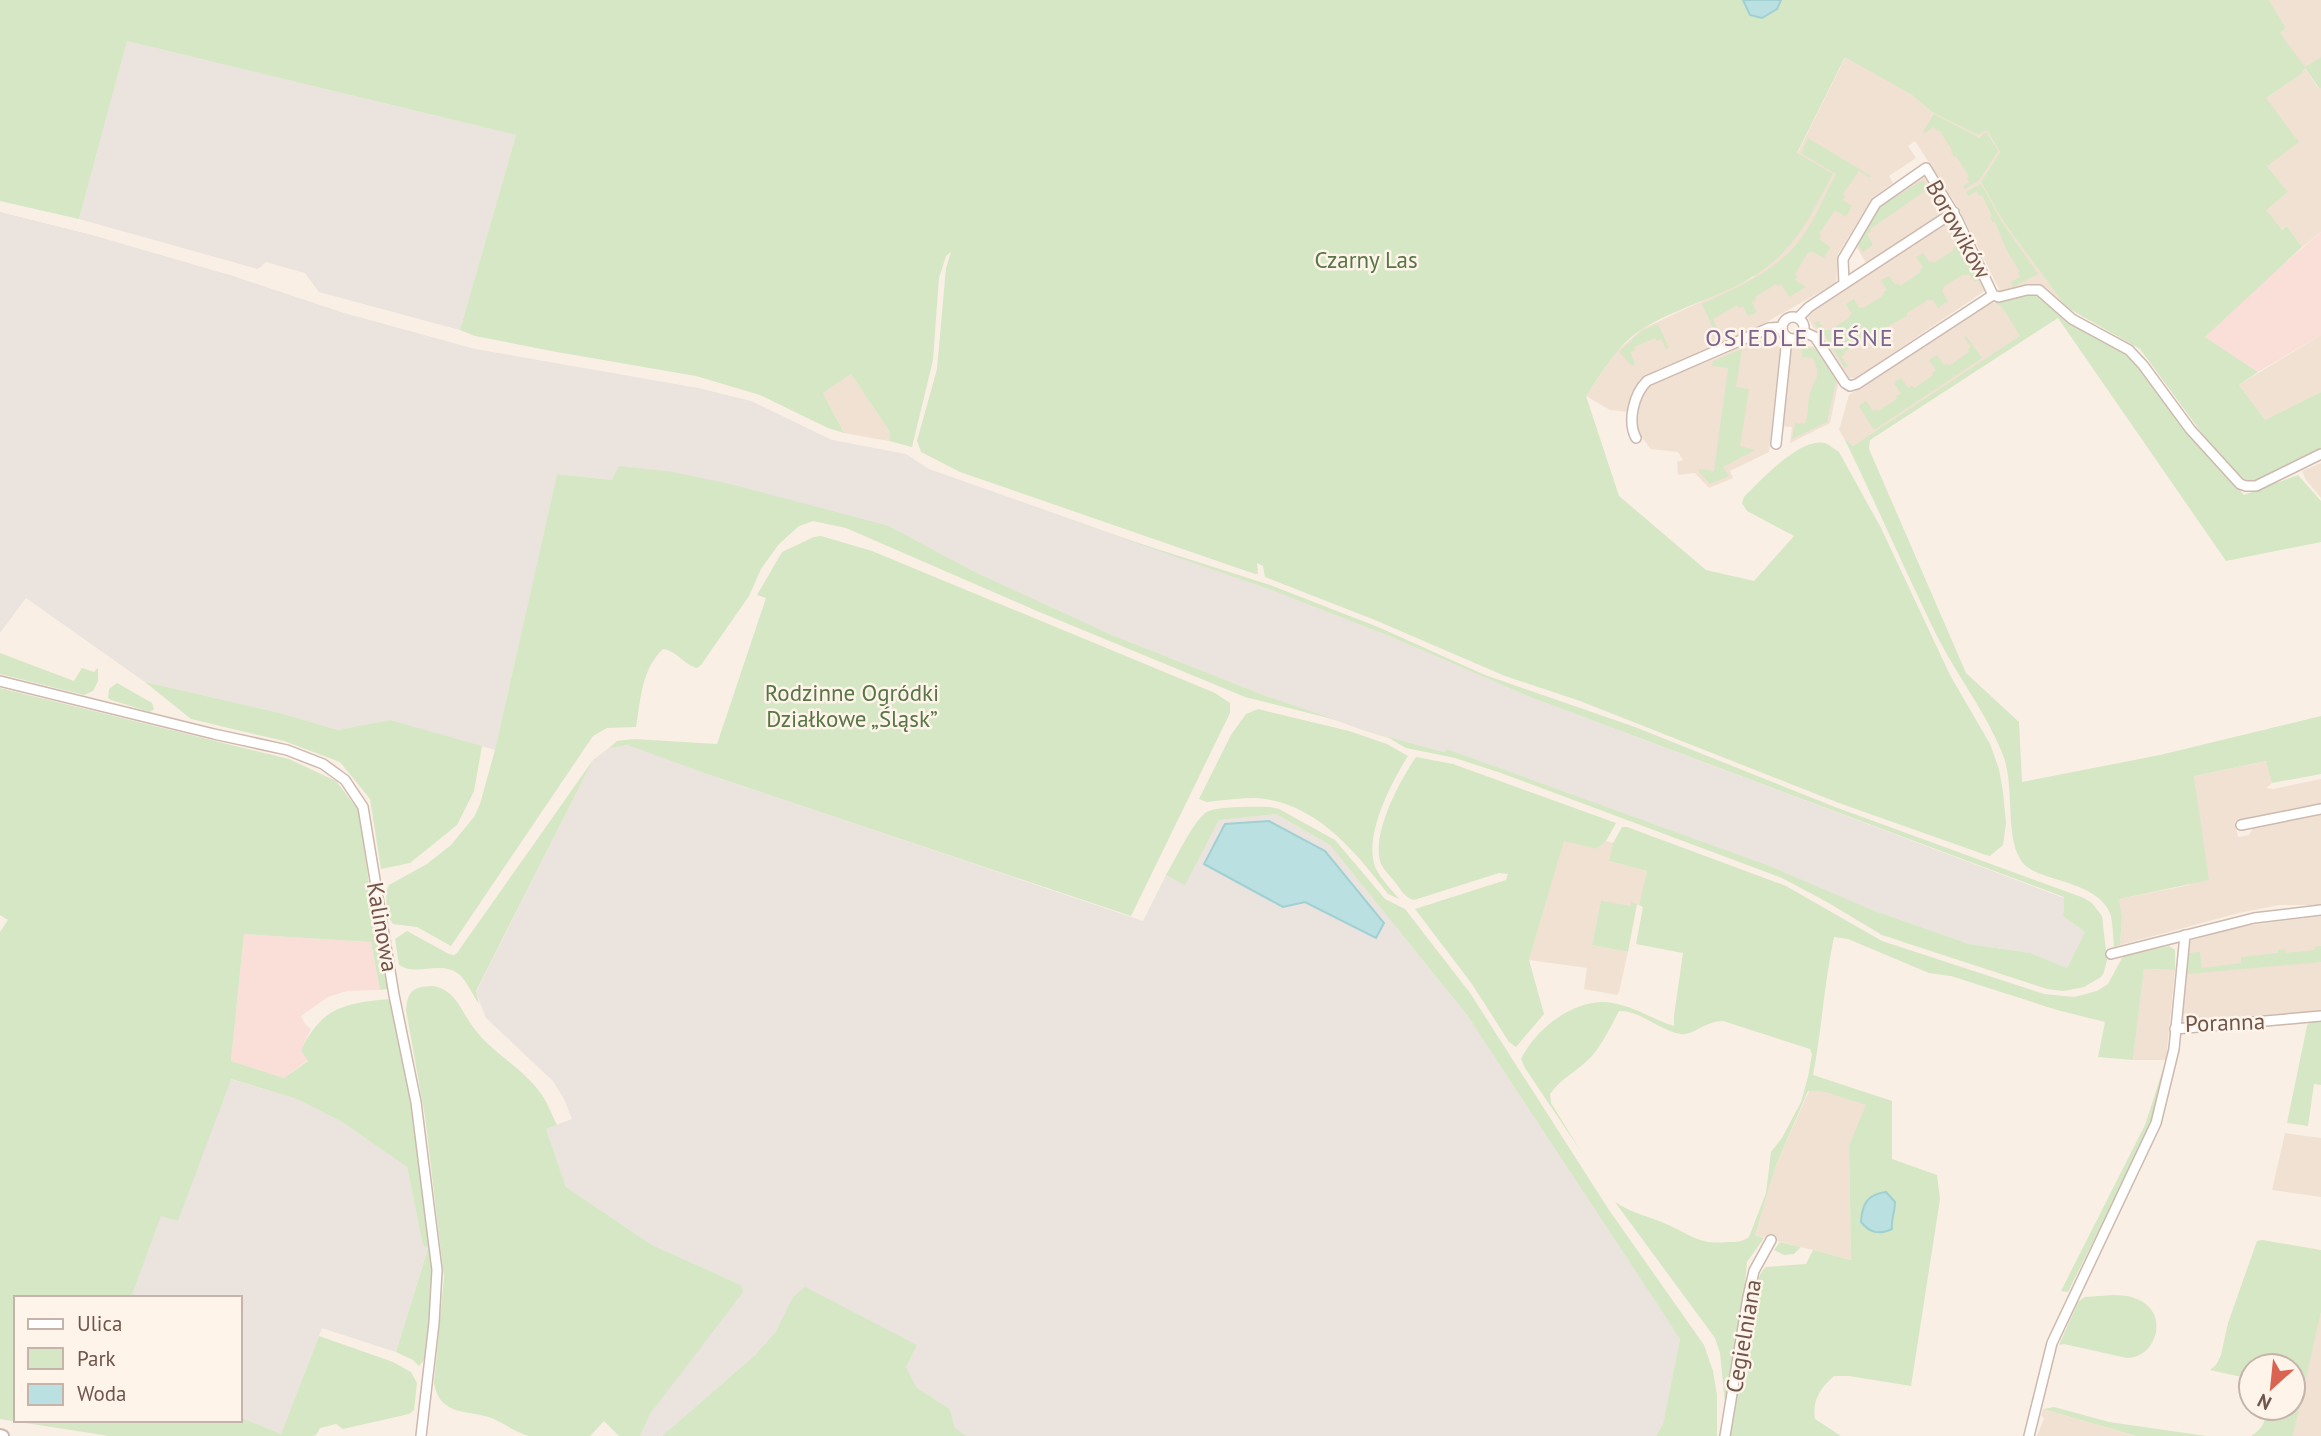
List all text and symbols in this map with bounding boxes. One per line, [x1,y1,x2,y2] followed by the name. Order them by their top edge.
[1920,175,1998,284] street label: Borowików
[1314,245,1418,274] park label: Czarny Las
[1705,322,1895,353] district label: OSIEDLE LEŚNE
[765,678,939,733] park label: Rodzinne Ogródki Działkowe „Śląsk”
[361,880,405,974] street label: Kalinowa
[2184,1006,2266,1038] street label: Poranna
[1719,1277,1767,1395] street label: Cegielniana
[14,1296,242,1422] legend
[77,1310,122,1337] text: Ulica
[77,1345,116,1372] text: Park
[2237,1352,2307,1422] north arrow
[77,1380,126,1407] text: Woda
[2253,1389,2275,1416] text: N

